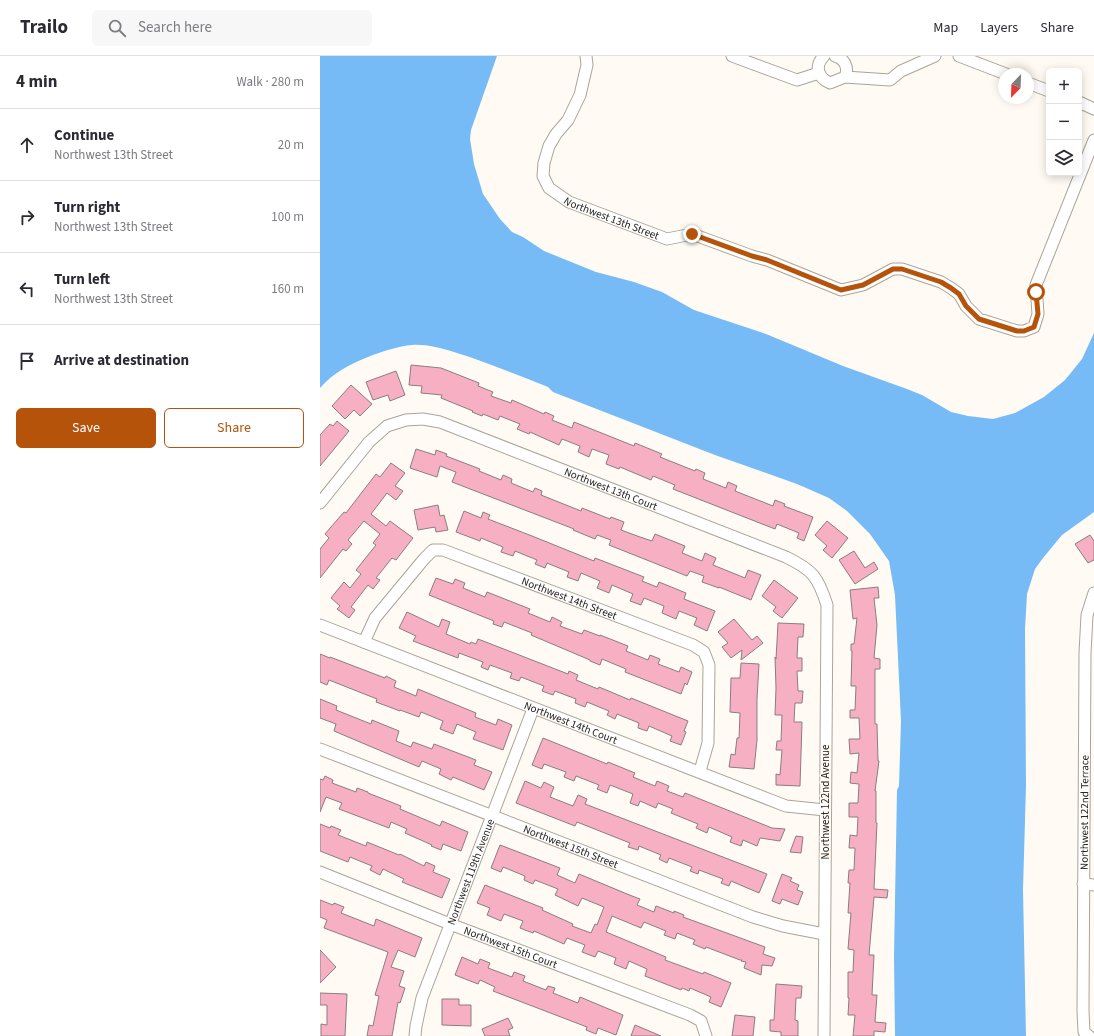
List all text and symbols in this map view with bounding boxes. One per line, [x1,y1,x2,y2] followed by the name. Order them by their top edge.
[92,10,372,46] search box
[20,14,68,41] text: Trailo
[106,17,128,39] icon: search
[138,17,212,38] text: Search here
[933,18,958,38] text: Map
[980,18,1018,38] text: Layers
[1040,18,1074,38] text: Share
[998,68,1034,104] north arrow
[1046,68,1082,176] map controls
[1046,68,1082,104] button: +
[16,70,57,94] text: 4 min
[236,73,304,91] text: Walk · 280 m
[1046,104,1082,140] button: −
[54,125,114,146] text: Continue
[16,134,38,156] icon: ahead
[278,136,304,154] text: 20 m
[1046,140,1082,176] button: layers
[54,146,173,164] text: Northwest 13th Street
[560,193,661,243] street label: Northwest 13th Street
[54,197,120,218] text: Turn right
[16,206,38,228] icon: right
[271,208,304,226] text: 100 m
[54,218,173,236] text: Northwest 13th Street
[683,225,701,243] route end
[54,269,110,290] text: Turn left
[16,278,38,300] icon: left
[271,280,304,298] text: 160 m
[1027,283,1045,301] route start
[54,290,173,308] text: Northwest 13th Street
[16,350,38,372] icon: arrive
[54,350,189,371] text: Arrive at destination
[16,408,156,448] button: Save
[164,408,304,448] button: Share
[562,464,660,514] street label: Northwest 13th Court
[519,574,619,623] street label: Northwest 14th Street
[522,698,620,748] street label: Northwest 14th Court
[818,744,833,859] street label: Northwest 122nd Avenue
[1077,754,1092,870] street label: Northwest 122nd Terrace
[444,816,498,927] street label: Northwest 119th Avenue
[521,822,621,872] street label: Northwest 15th Street
[462,923,560,972] street label: Northwest 15th Court

